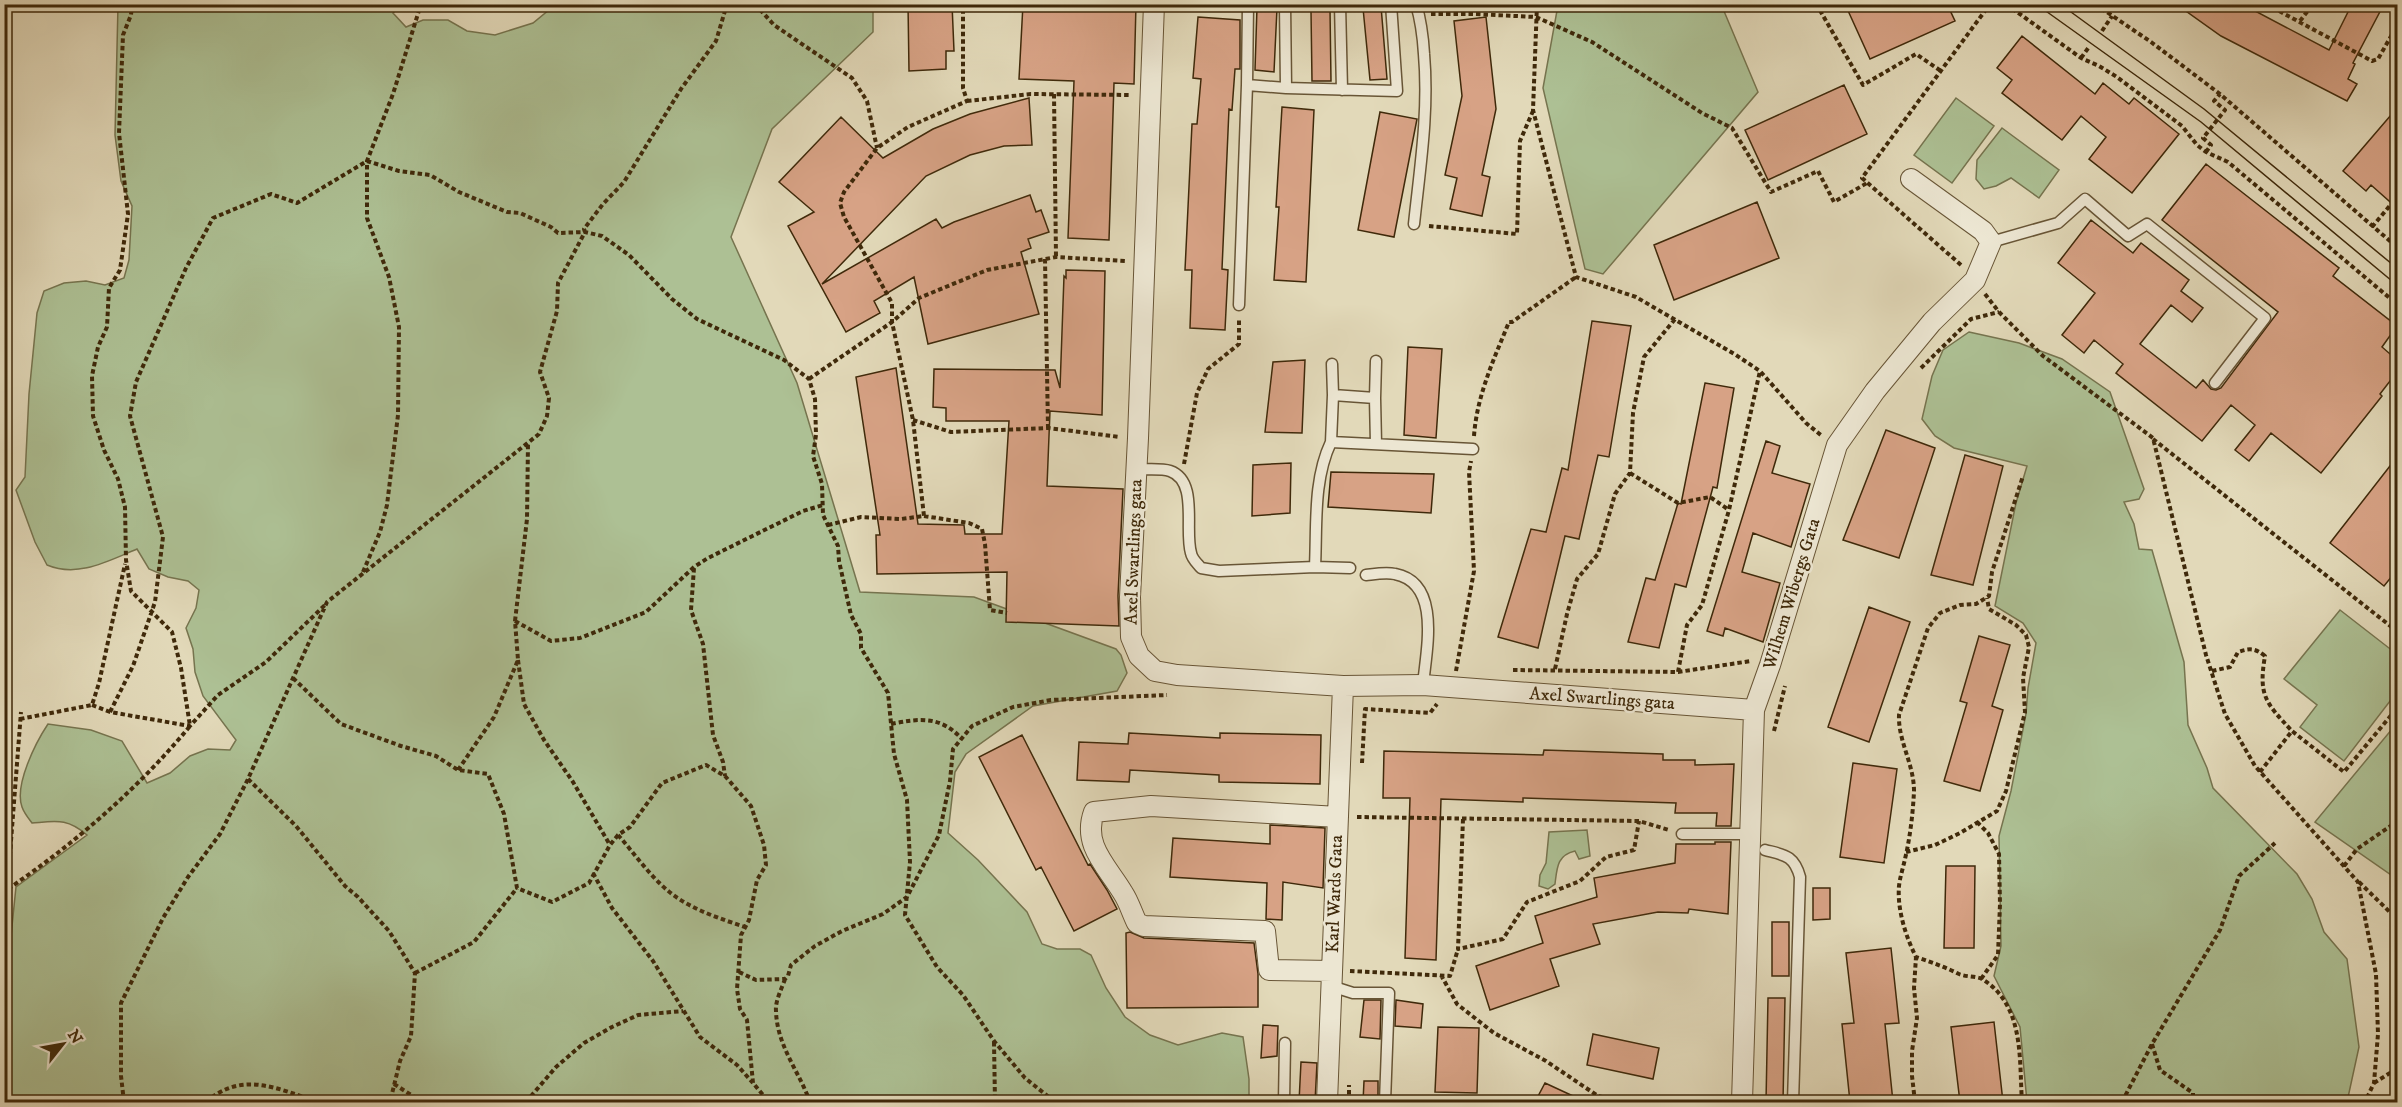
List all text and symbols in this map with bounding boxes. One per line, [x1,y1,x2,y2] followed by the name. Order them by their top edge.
[1120,478,1148,625] street label: Axel Swartlings gata
[1758,516,1826,673] street label: Wilhem Wibergs Gata
[1529,683,1676,715] street label: Axel Swartlings gata
[1322,834,1348,954] street label: Karl Wards Gata
[33,1014,93,1074] north arrow
[63,1026,87,1048] text: N

